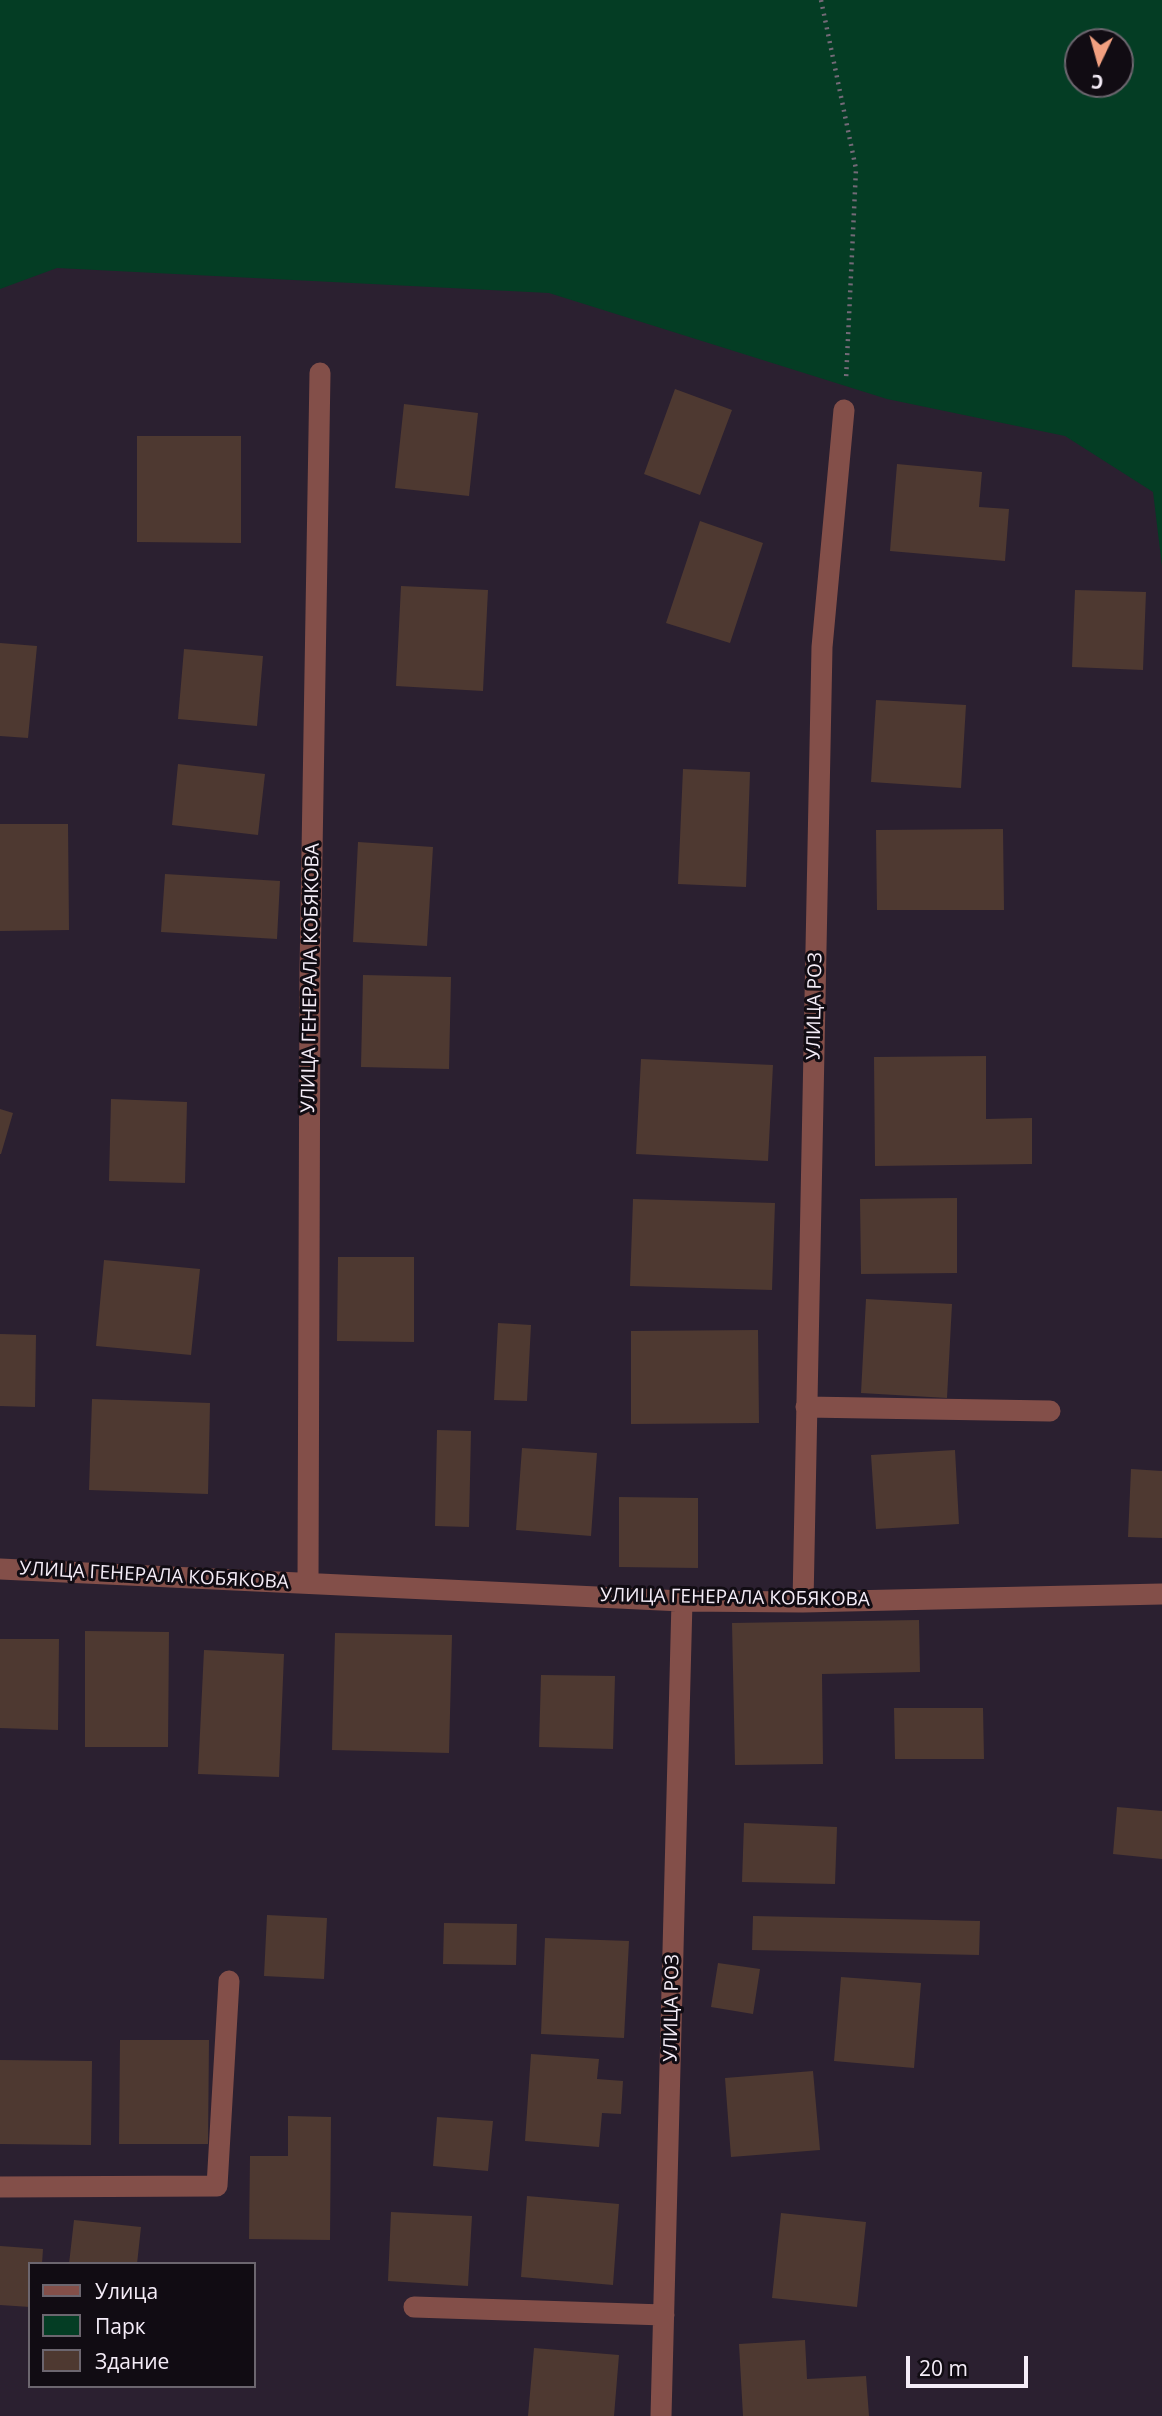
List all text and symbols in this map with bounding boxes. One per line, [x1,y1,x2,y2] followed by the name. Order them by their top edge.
[1064,28,1134,98] north arrow
[1090,68,1105,95] text: С
[297,843,325,1113] street label: УЛИЦА ГЕНЕРАЛА КОБЯКОВА
[803,952,827,1060] street label: УЛИЦА РОЗ
[19,1558,289,1594] street label: УЛИЦА ГЕНЕРАЛА КОБЯКОВА
[600,1584,870,1612] street label: УЛИЦА ГЕНЕРАЛА КОБЯКОВА
[660,1954,684,2062] street label: УЛИЦА РОЗ
[28,2262,256,2388] legend
[95,2277,158,2305] text: Улица
[95,2312,146,2340] text: Парк
[910,2342,1032,2386] scale bar
[95,2347,169,2375] text: Здание
[919,2354,968,2382] text: 20 m

